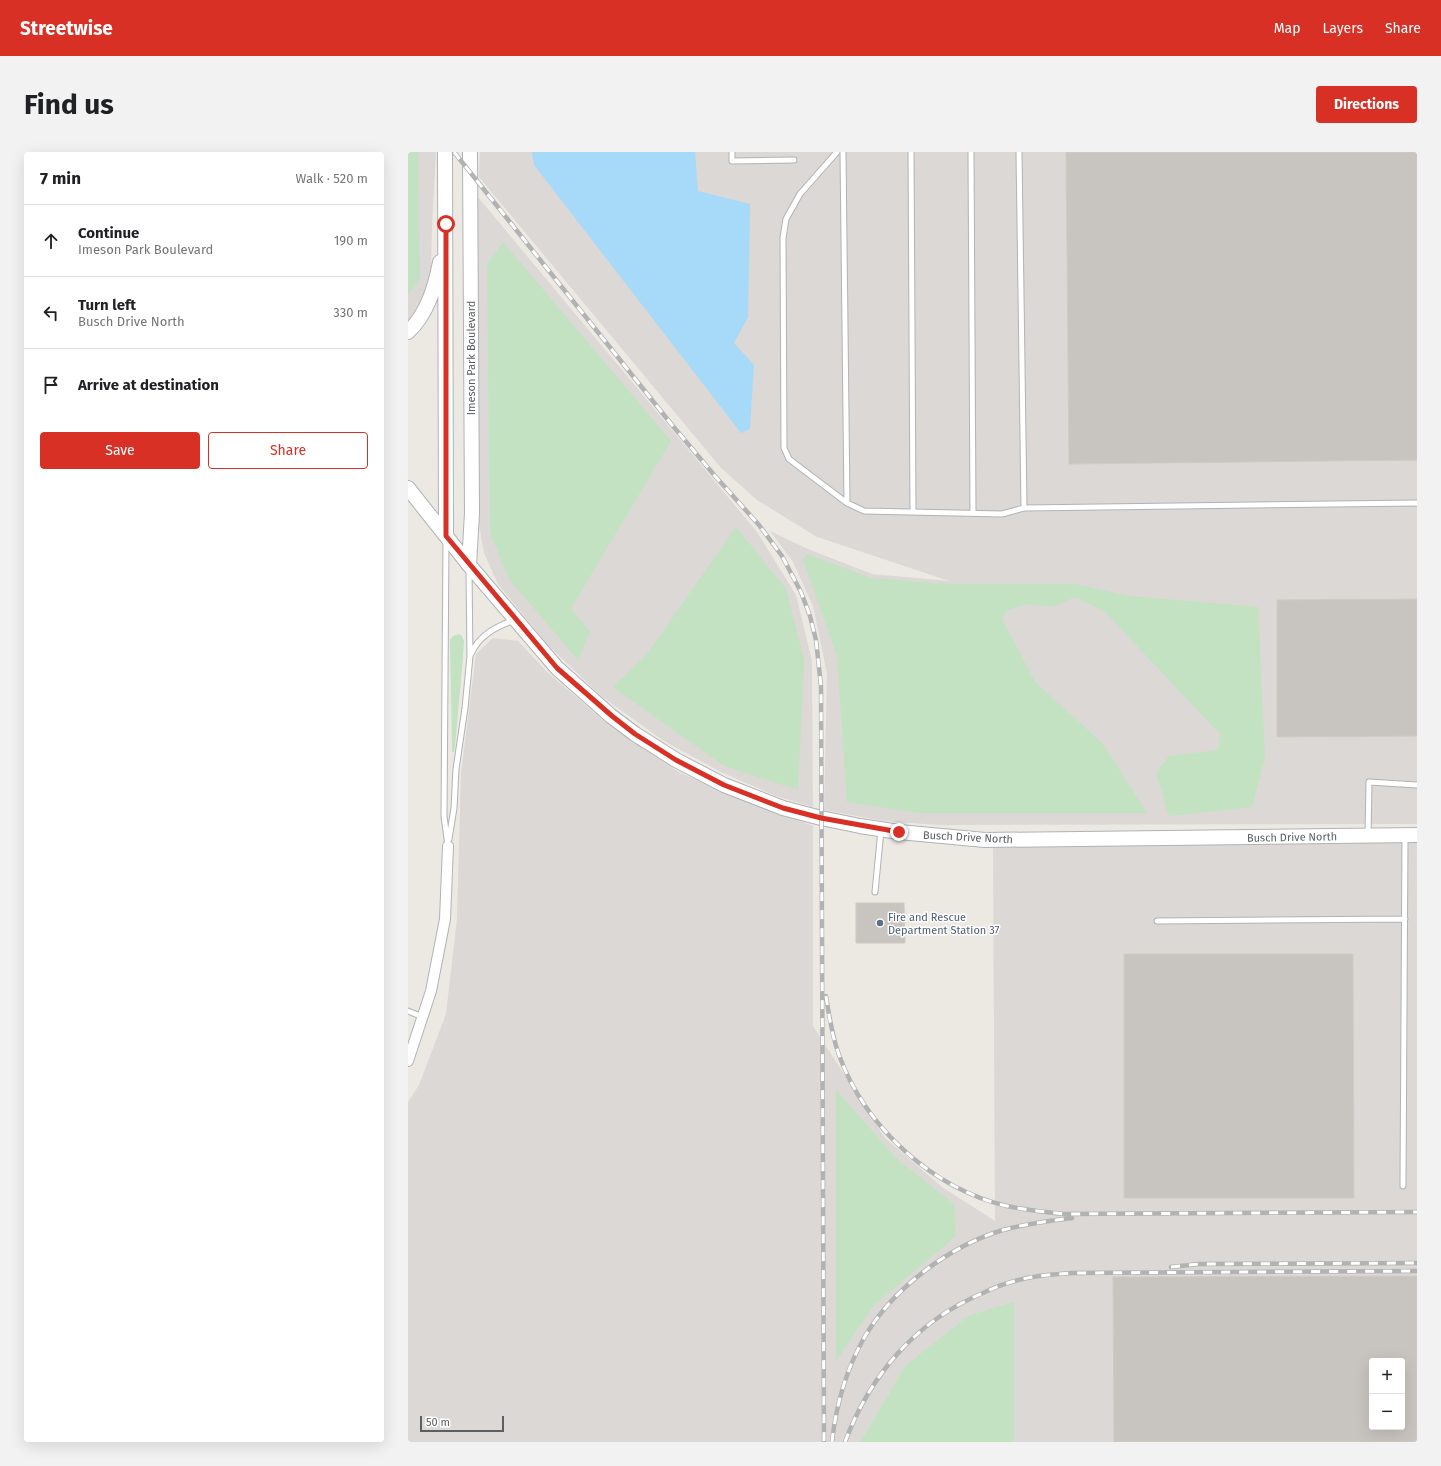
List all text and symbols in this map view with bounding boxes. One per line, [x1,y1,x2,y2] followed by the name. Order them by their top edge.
[20,17,113,40] text: Streetwise
[1274,20,1300,37] text: Map
[1322,20,1363,37] text: Layers
[1385,20,1421,37] text: Share
[1316,86,1417,123] button: Directions
[24,88,114,121] text: Find us
[40,168,81,189] text: 7 min
[296,171,368,186] text: Walk · 520 m
[437,215,455,233] route start
[78,224,139,242] text: Continue
[40,230,62,252] icon: ahead
[334,233,368,248] text: 190 m
[78,242,213,257] text: Imeson Park Boulevard
[78,296,136,314] text: Turn left
[465,301,478,415] street label: Imeson Park Boulevard
[40,302,62,324] icon: left
[333,305,368,320] text: 330 m
[78,314,185,329] text: Busch Drive North
[40,374,62,396] icon: arrive
[78,376,219,394] text: Arrive at destination
[40,432,200,469] button: Save
[208,432,368,469] button: Share
[890,823,908,841] route end
[923,829,1013,846] street label: Busch Drive North
[1247,830,1337,845] street label: Busch Drive North
[888,911,1000,937] place label: Fire and Rescue Department Station 37
[875,918,885,928] marker: Fire and Rescue Department Station 37
[1369,1358,1405,1430] map controls
[1369,1358,1405,1394] button: +
[1369,1394,1405,1430] button: −
[420,1414,504,1433] scale bar
[426,1416,450,1429] text: 50 m

